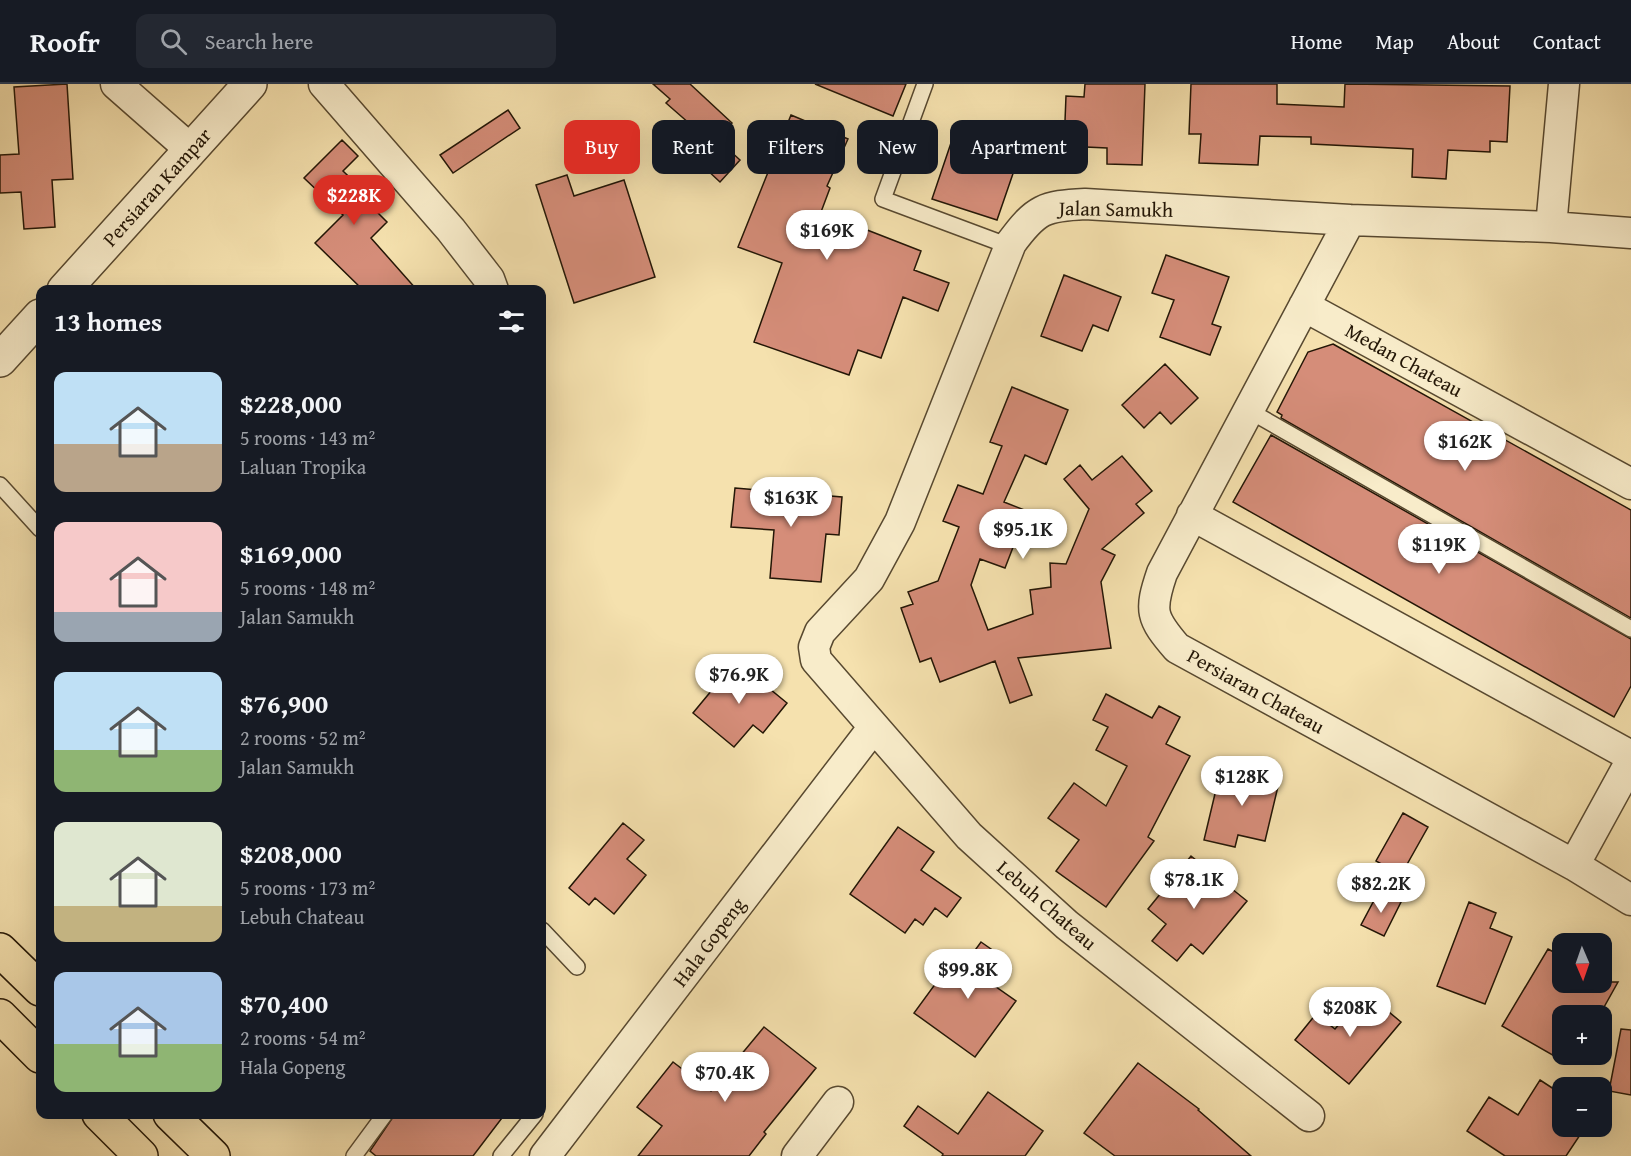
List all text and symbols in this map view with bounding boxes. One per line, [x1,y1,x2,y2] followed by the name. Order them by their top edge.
[136,14,556,68] search box
[30,21,100,62] text: Roofr
[157,25,190,58] icon: search
[205,25,313,57] text: Search here
[1291,26,1342,57] text: Home
[1375,26,1414,57] text: Map
[1447,26,1500,57] text: About
[1533,26,1601,57] text: Contact
[564,120,640,174] chip: Buy
[652,120,735,174] chip: Rent
[747,120,845,174] chip: Filters
[857,120,938,174] chip: New
[950,120,1088,174] chip: Apartment
[95,121,218,252] street label: Persiaran Kampar
[312,175,396,226] pin: $228K
[327,180,381,209] text: $228K
[1056,193,1173,224] street label: Jalan Samukh
[785,210,869,261] pin: $169K
[800,215,854,244] text: $169K
[54,302,162,341] text: 13 homes
[495,305,528,338] icon: filters
[1340,315,1468,404] street label: Medan Chateau
[240,384,342,423] text: $228,000
[102,396,174,468] icon: home
[1423,421,1507,472] pin: $162K
[240,423,375,452] text: 5 rooms · 143 m²
[1438,426,1492,455] text: $162K
[240,452,366,481] text: Laluan Tropika
[749,477,833,528] pin: $163K
[764,482,818,511] text: $163K
[974,509,1072,560] pin: $95.1K
[993,514,1053,543] text: $95.1K
[1397,524,1481,575] pin: $119K
[1412,529,1466,558] text: $119K
[240,534,342,573] text: $169,000
[102,546,174,618] icon: home
[240,573,375,602] text: 5 rooms · 148 m²
[240,602,354,631] text: Jalan Samukh
[1182,641,1330,740] street label: Persiaran Chateau
[690,654,788,705] pin: $76.9K
[709,659,769,688] text: $76.9K
[240,684,328,723] text: $76,900
[102,696,174,768] icon: home
[240,723,366,752] text: 2 rooms · 52 m²
[240,752,354,781] text: Jalan Samukh
[1200,756,1284,807] pin: $128K
[1215,761,1269,790] text: $128K
[240,834,342,873] text: $208,000
[102,846,174,918] icon: home
[991,853,1104,956] street label: Lebuh Chateau
[1145,859,1243,910] pin: $78.1K
[1332,863,1430,914] pin: $82.2K
[1164,864,1224,893] text: $78.1K
[1351,868,1411,897] text: $82.2K
[240,873,375,902] text: 5 rooms · 173 m²
[665,891,752,993] street label: Hala Gopeng
[240,902,364,931] text: Lebuh Chateau
[1552,933,1612,993] north arrow
[1552,933,1612,1137] map controls
[919,949,1017,1000] pin: $99.8K
[938,954,998,983] text: $99.8K
[240,984,328,1023] text: $70,400
[1308,987,1392,1038] pin: $208K
[1323,992,1377,1021] text: $208K
[102,996,174,1068] icon: home
[1552,1005,1612,1065] button: +
[240,1023,366,1052] text: 2 rooms · 54 m²
[240,1052,346,1081] text: Hala Gopeng
[676,1052,774,1103] pin: $70.4K
[695,1057,755,1086] text: $70.4K
[1552,1077,1612,1137] button: −

